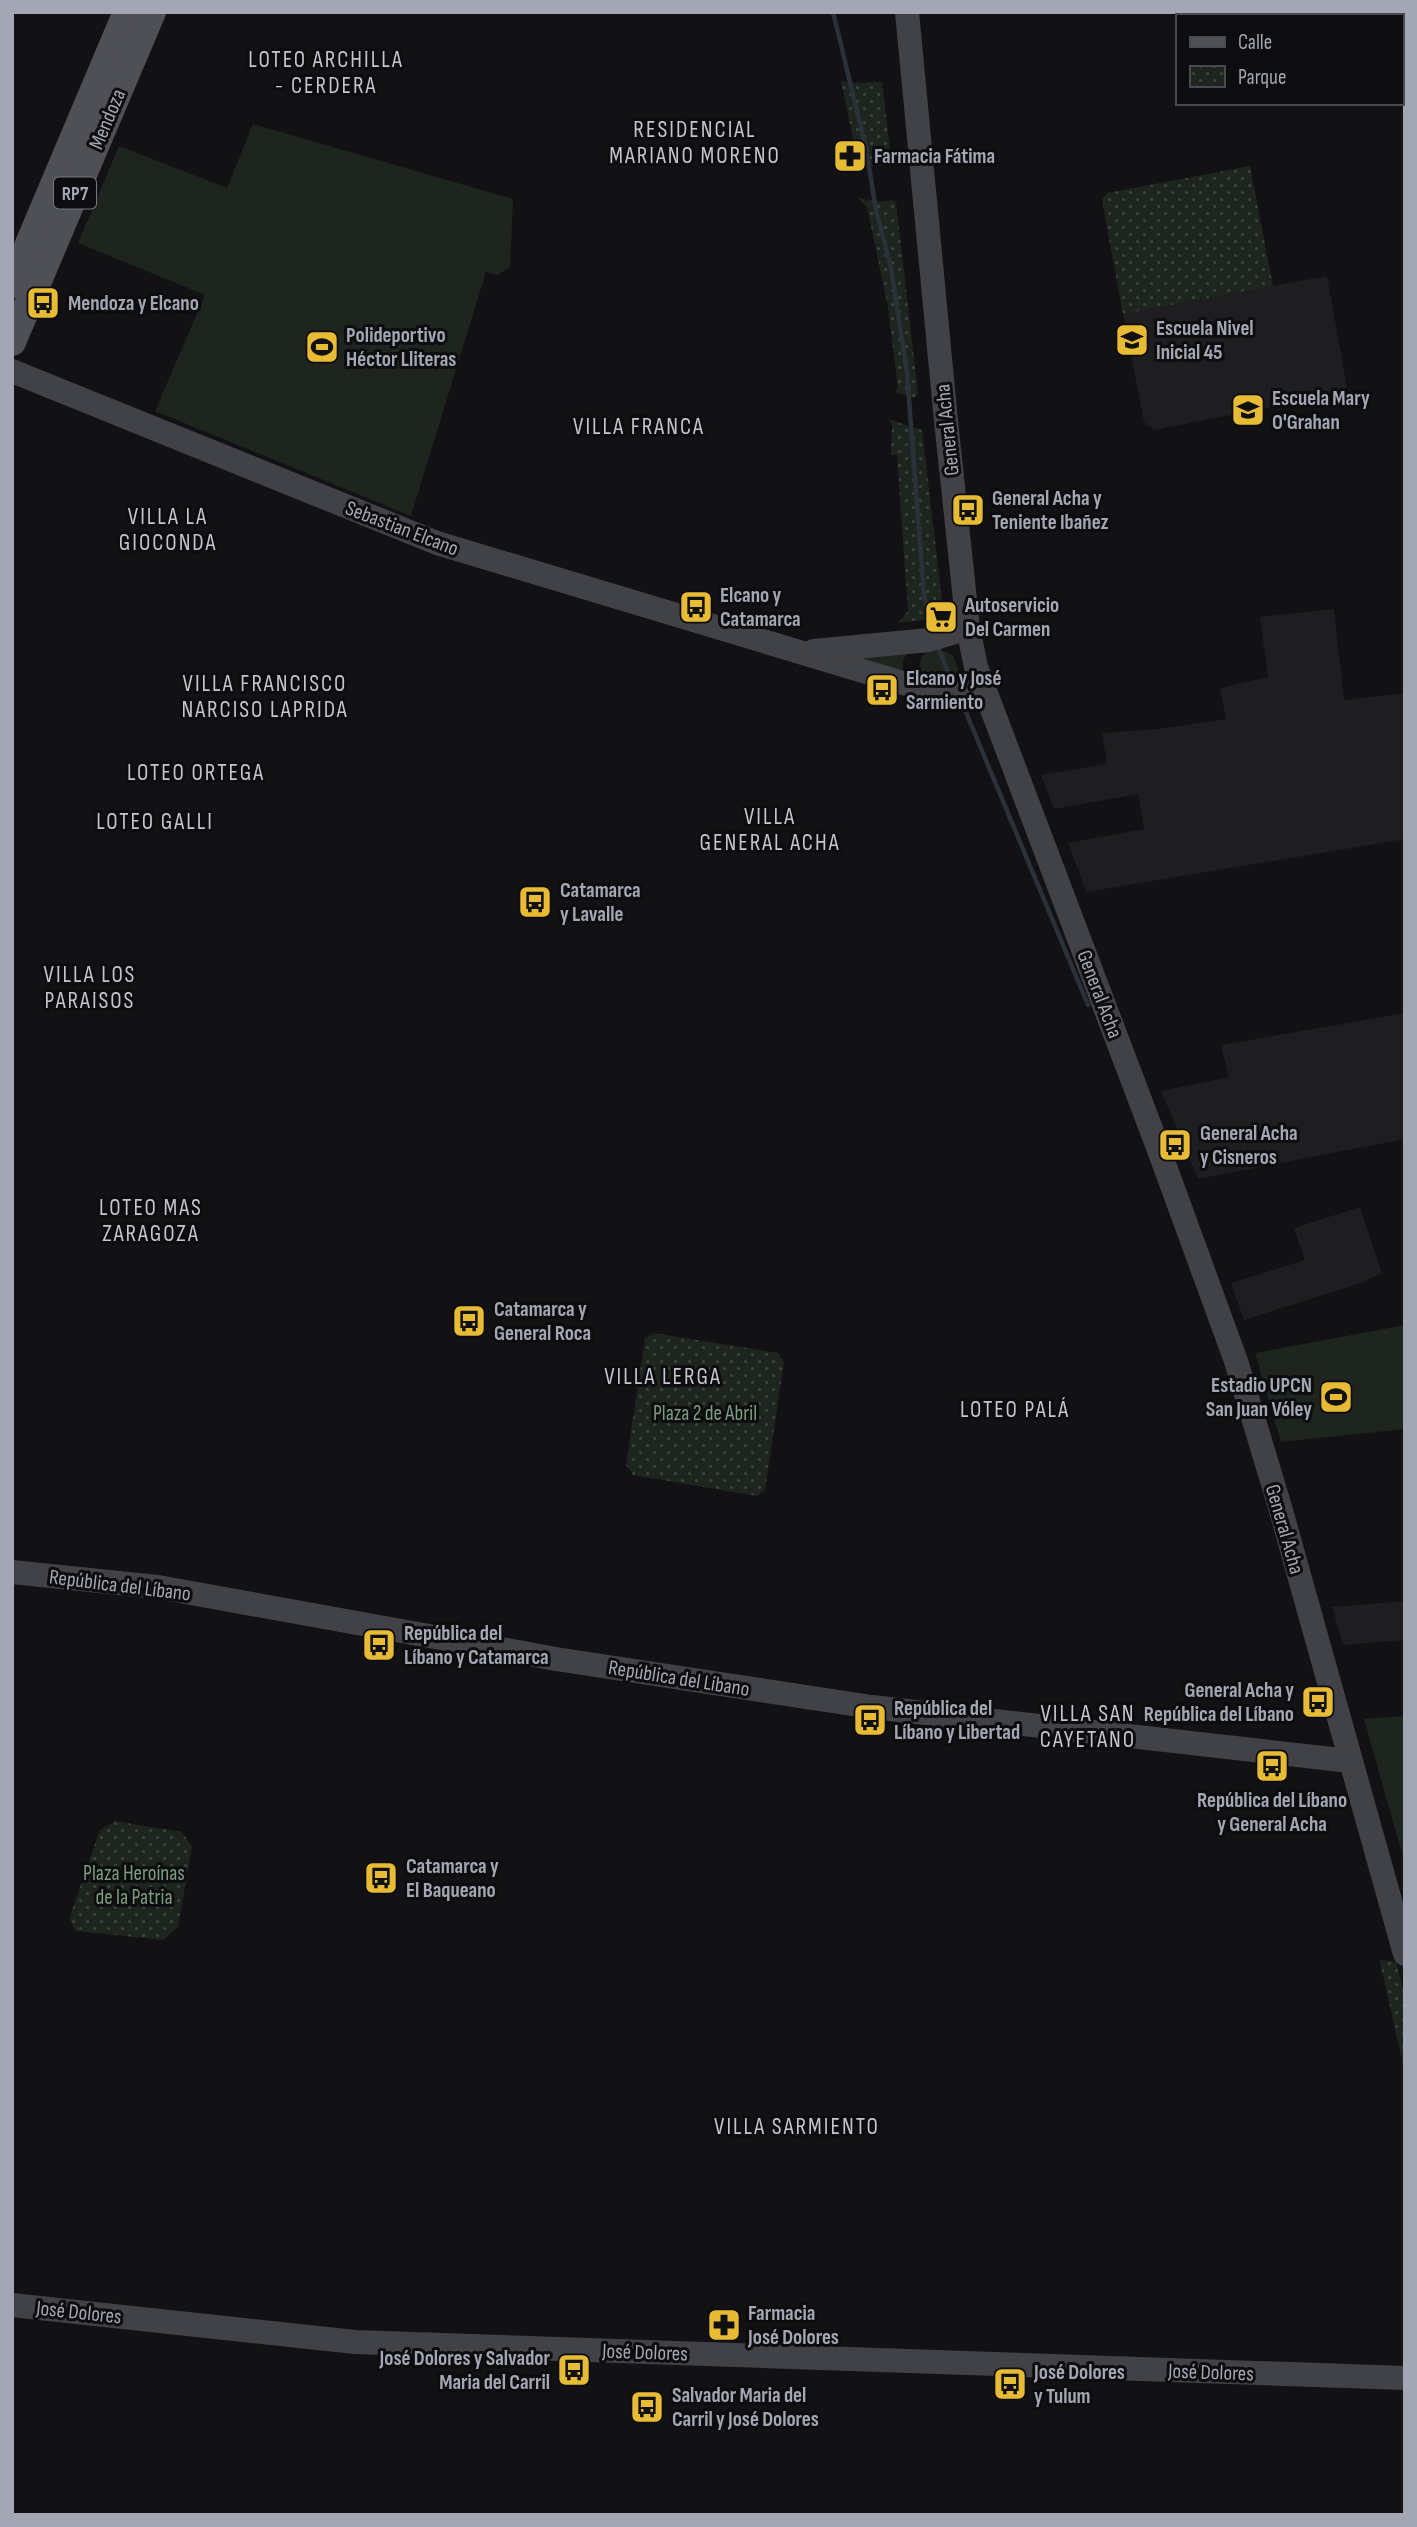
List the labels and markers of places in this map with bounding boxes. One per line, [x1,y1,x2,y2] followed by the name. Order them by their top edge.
[831,137,869,175] pharmacy icon: Farmacia Fátima
[874,144,995,169] place label: Farmacia Fátima
[24,284,62,322] bus stop icon: Mendoza y Elcano
[68,291,199,316] place label: Mendoza y Elcano
[1156,316,1254,365] place label: Escuela Nivel Inicial 45
[1113,321,1151,359] school or university icon: Escuela Nivel Inicial 45
[346,323,456,372] place label: Polideportivo Héctor Lliteras
[303,328,341,366] sports icon: Polideportivo Héctor Lliteras
[1272,386,1370,435] place label: Escuela Mary O'Grahan
[1229,391,1267,429] school or university icon: Escuela Mary O'Grahan
[992,486,1109,535] place label: General Acha y Teniente Ibañez
[949,491,987,529] bus stop icon: General Acha y Teniente Ibañez
[720,583,801,632] place label: Elcano y Catamarca
[677,588,715,626] bus stop icon: Elcano y Catamarca
[964,593,1059,642] place label: Autoservicio Del Carmen
[922,598,960,636] supermarket icon: Autoservicio Del Carmen
[906,666,1001,715] place label: Elcano y José Sarmiento
[863,671,901,709] bus stop icon: Elcano y José Sarmiento
[560,878,641,927] place label: Catamarca y Lavalle
[516,883,554,921] bus stop icon: Catamarca y Lavalle
[1200,1121,1298,1170] place label: General Acha y Cisneros
[1156,1126,1194,1164] bus stop icon: General Acha y Cisneros
[494,1297,591,1346] place label: Catamarca y General Roca
[450,1302,488,1340] bus stop icon: Catamarca y General Roca
[1206,1373,1312,1422] place label: Estadio UPCN San Juan Vóley
[1317,1378,1355,1416] sports icon: Estadio UPCN San Juan Vóley
[404,1621,549,1670] place label: República del Líbano y Catamarca
[360,1626,398,1664] bus stop icon: República del Líbano y Catamarca
[1144,1678,1294,1727] place label: General Acha y República del Líbano
[1299,1683,1337,1721] bus stop icon: General Acha y República del Líbano
[894,1696,1020,1745] place label: República del Líbano y Libertad
[851,1701,889,1739] bus stop icon: República del Líbano y Libertad
[1253,1747,1291,1785] bus stop icon: República del Líbano y General Acha
[1197,1788,1347,1837] place label: República del Líbano y General Acha
[406,1854,499,1903] place label: Catamarca y El Baqueano
[362,1859,400,1897] bus stop icon: Catamarca y El Baqueano
[747,2301,839,2350] place label: Farmacia José Dolores
[705,2306,743,2344] pharmacy icon: Farmacia José Dolores
[379,2346,551,2395] place label: José Dolores y Salvador Maria del Carril
[555,2351,593,2389] bus stop icon: José Dolores y Salvador Maria del Carril
[1033,2360,1125,2409] place label: José Dolores y Tulum
[991,2365,1029,2403] bus stop icon: José Dolores y Tulum
[672,2383,819,2432] place label: Salvador Maria del Carril y José Dolores
[628,2388,666,2426] bus stop icon: Salvador Maria del Carril y José Dolores

